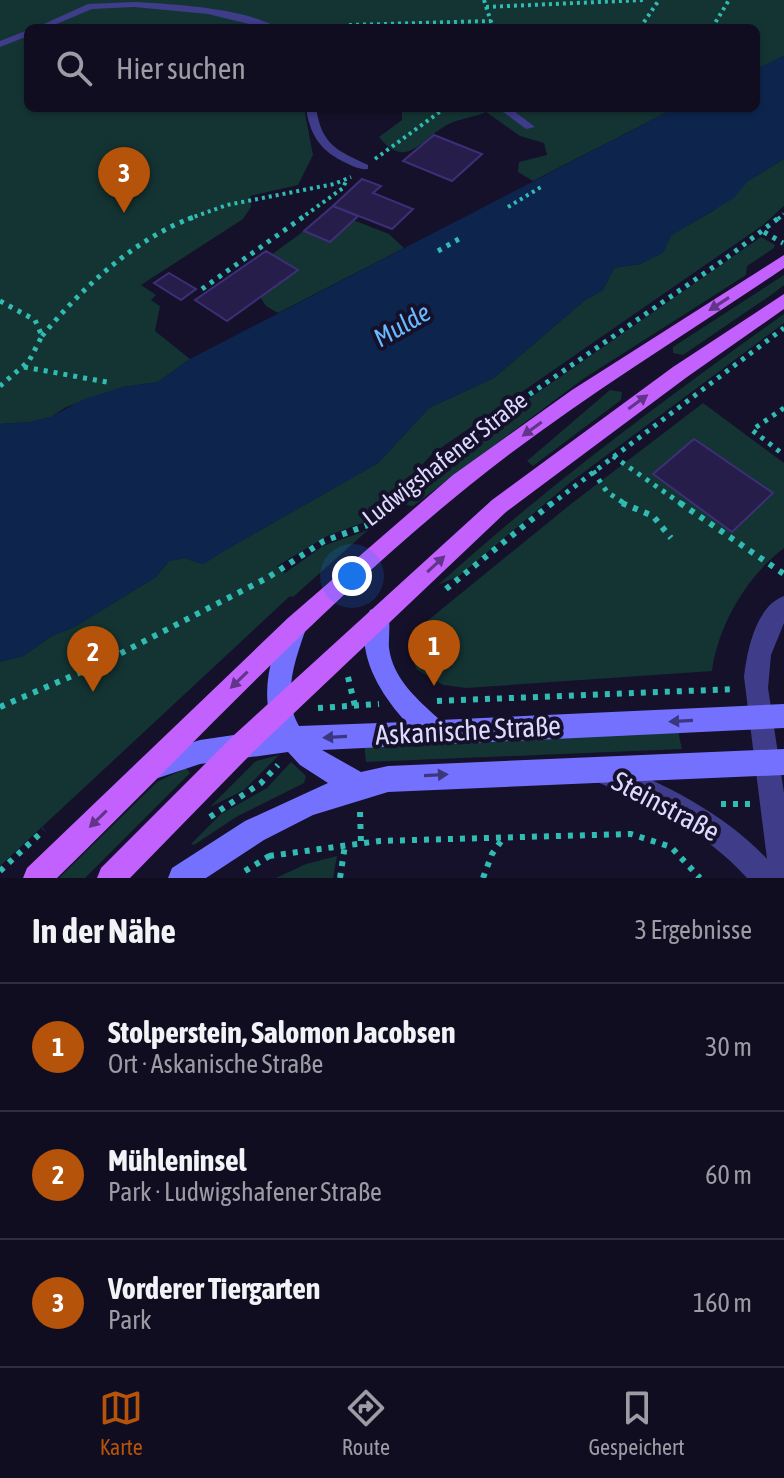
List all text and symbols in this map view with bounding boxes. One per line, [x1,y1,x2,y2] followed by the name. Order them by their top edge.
[24,24,760,112] search box
[52,46,96,90] icon: search
[116,51,246,85] text: Hier suchen
[98,147,150,213] pin: 3
[709,296,730,311] one-way arrow
[368,297,436,353] water label: Mulde
[357,386,532,531] street label: Ludwigshafener Straße
[628,395,649,410] one-way arrow
[522,420,542,436] one-way arrow
[332,556,372,596] your location
[426,556,445,574] one-way arrow
[408,620,460,686] pin: 1
[67,626,119,692] pin: 2
[230,671,249,689] one-way arrow
[374,709,562,751] street label: Askanische Straße
[668,715,693,728] one-way arrow
[322,731,347,744] one-way arrow
[607,764,725,848] street label: Steinstraße
[424,769,449,782] one-way arrow
[89,810,108,828] one-way arrow
[32,911,176,950] text: In der Nähe
[635,915,752,945] text: 3 Ergebnisse
[108,1015,456,1049] text: Stolperstein, Salomon Jacobsen
[52,1032,64,1062] text: 1
[705,1032,752,1062] text: 30 m
[108,1049,323,1079] text: Ort · Askanische Straße
[108,1143,247,1177] text: Mühleninsel
[52,1160,64,1190] text: 2
[705,1160,752,1190] text: 60 m
[108,1177,382,1207] text: Park · Ludwigshafener Straße
[108,1271,320,1305] text: Vorderer Tiergarten
[52,1288,64,1318] text: 3
[693,1288,752,1318] text: 160 m
[108,1305,151,1335] text: Park
[99,1386,143,1460] tab: Karte
[342,1386,390,1460] tab: Route
[588,1386,685,1460] tab: Gespeichert

